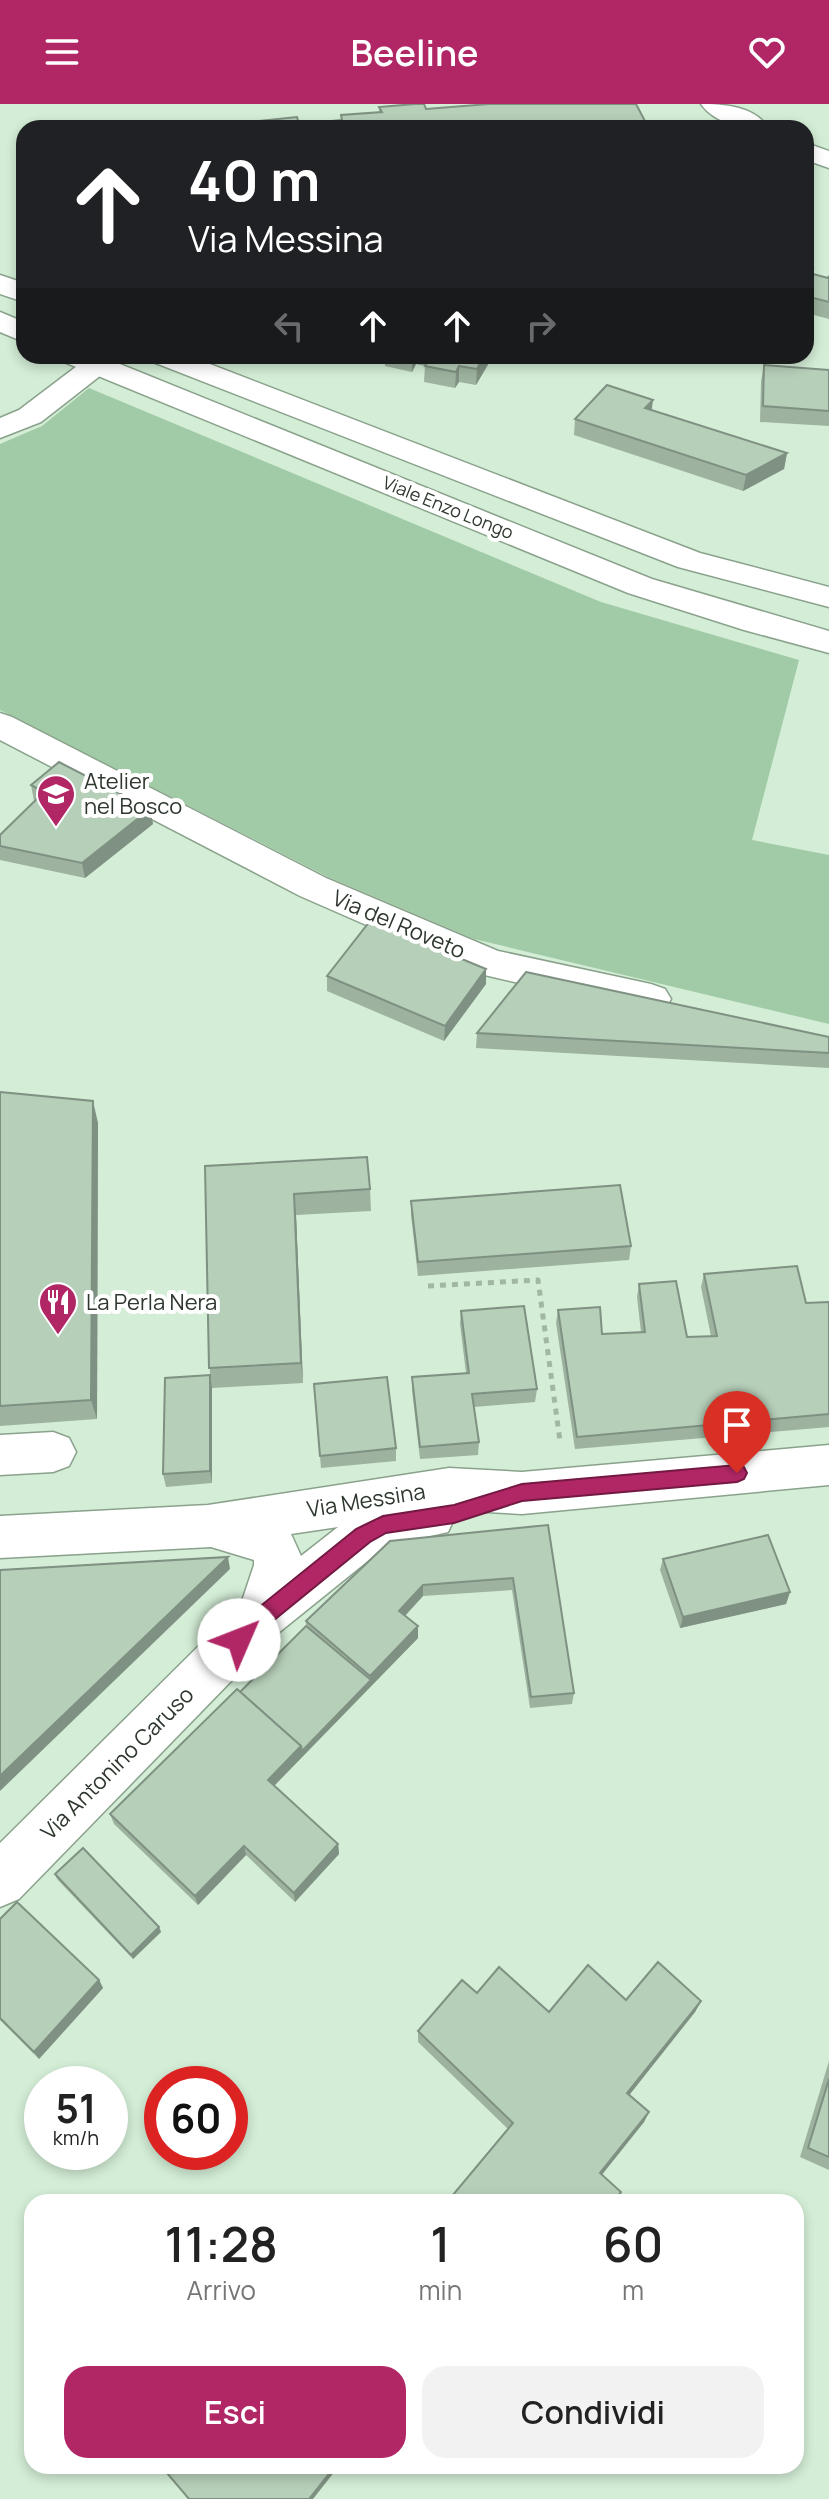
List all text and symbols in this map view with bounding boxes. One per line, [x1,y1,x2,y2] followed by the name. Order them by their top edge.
[351,28,478,77] text: Beeline
[40,30,84,74] icon: menu
[745,30,789,74] icon: heart
[188,141,320,218] text: 40 m
[56,152,160,256] icon: ahead
[188,214,384,263] text: Via Messina
[267,304,311,348] icon: left
[351,304,395,348] icon: ahead
[435,304,479,348] icon: ahead
[519,304,563,348] icon: right
[379,470,517,544] street label: Viale Enzo Longo
[84,766,182,821] place label: Atelier nel Bosco
[35,773,77,828] school or university icon: Atelier nel Bosco
[328,883,470,965] street label: Via del Roveto
[37,1281,79,1336] restaurant icon: La Perla Nera
[86,1287,217,1317] place label: La Perla Nera
[703,1391,771,1473] pin
[715,1403,759,1447] icon: arrive
[305,1476,427,1524] street label: Via Messina
[197,1598,281,1682] position arrow
[34,1680,200,1846] street label: Via Antonino Caruso
[144,2066,248,2170] speed limit sign: 60
[56,2080,96,2135] text: 51
[53,2124,99,2151] text: km/h
[165,2211,278,2276] text: 11:28
[430,2211,450,2276] text: 1
[603,2211,663,2276] text: 60
[187,2272,256,2308] text: Arrivo
[419,2272,462,2308] text: min
[622,2272,644,2308] text: m
[64,2366,406,2458] button: Esci
[422,2366,764,2458] button: Condividi

